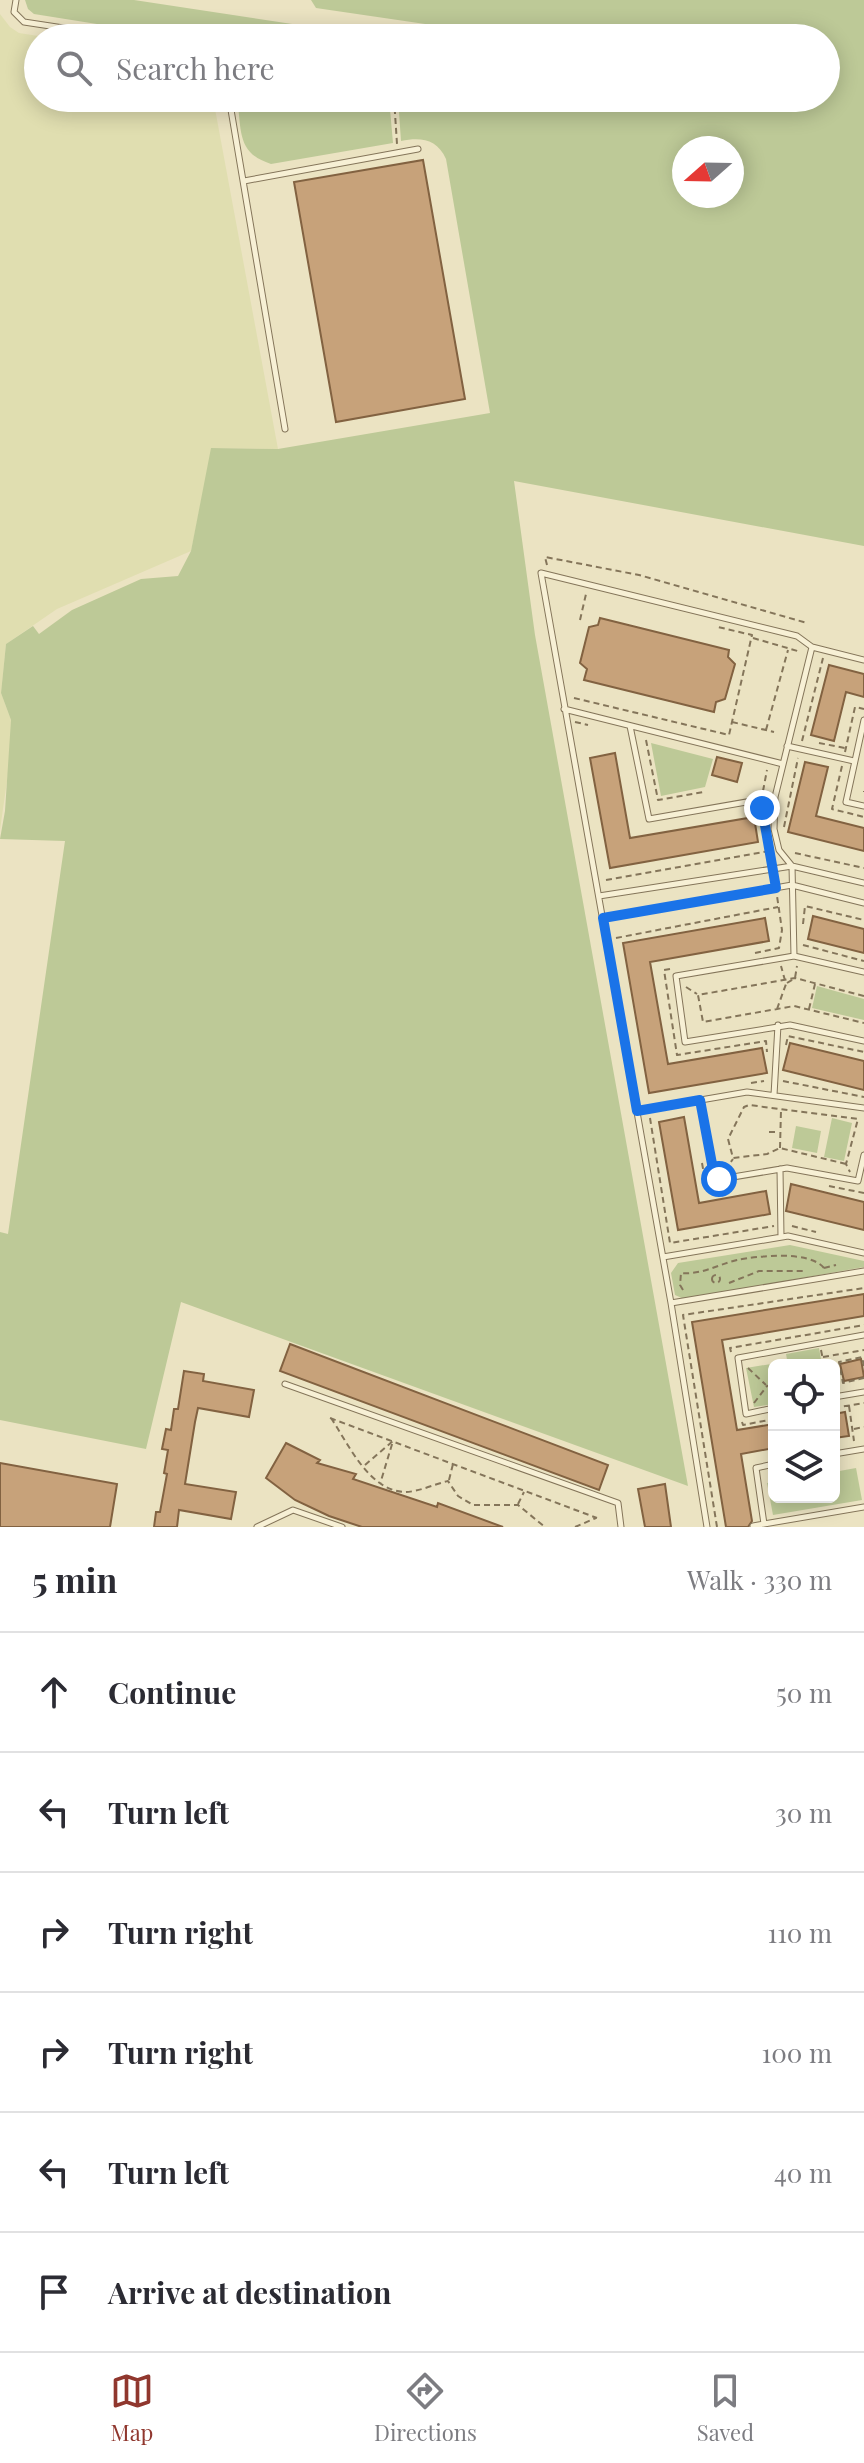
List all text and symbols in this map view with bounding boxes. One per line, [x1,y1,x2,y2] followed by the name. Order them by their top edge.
[24,24,840,112] search box
[52,46,96,90] icon: search
[116,48,275,88] text: Search here
[672,136,744,208] north arrow
[744,790,780,826] route end
[701,1161,737,1197] route start
[768,1359,840,1503] map controls
[768,1359,840,1431] button: locate
[768,1431,840,1503] button: layers
[32,1556,117,1602] text: 5 min
[687,1562,832,1597] text: Walk · 330 m
[32,1670,76,1714] icon: ahead
[108,1672,236,1712] text: Continue
[776,1675,832,1710] text: 50 m
[32,1790,76,1834] icon: left
[108,1792,229,1832] text: Turn left
[775,1795,832,1830] text: 30 m
[32,1910,76,1954] icon: right
[108,1912,253,1952] text: Turn right
[768,1915,832,1950] text: 110 m
[32,2030,76,2074] icon: right
[108,2032,253,2072] text: Turn right
[762,2035,832,2070] text: 100 m
[32,2150,76,2194] icon: left
[108,2152,229,2192] text: Turn left
[774,2155,832,2190] text: 40 m
[32,2270,76,2314] icon: arrive
[108,2272,391,2312] text: Arrive at destination
[110,2369,154,2447] tab: Map
[374,2369,477,2447] tab: Directions
[697,2369,754,2447] tab: Saved

